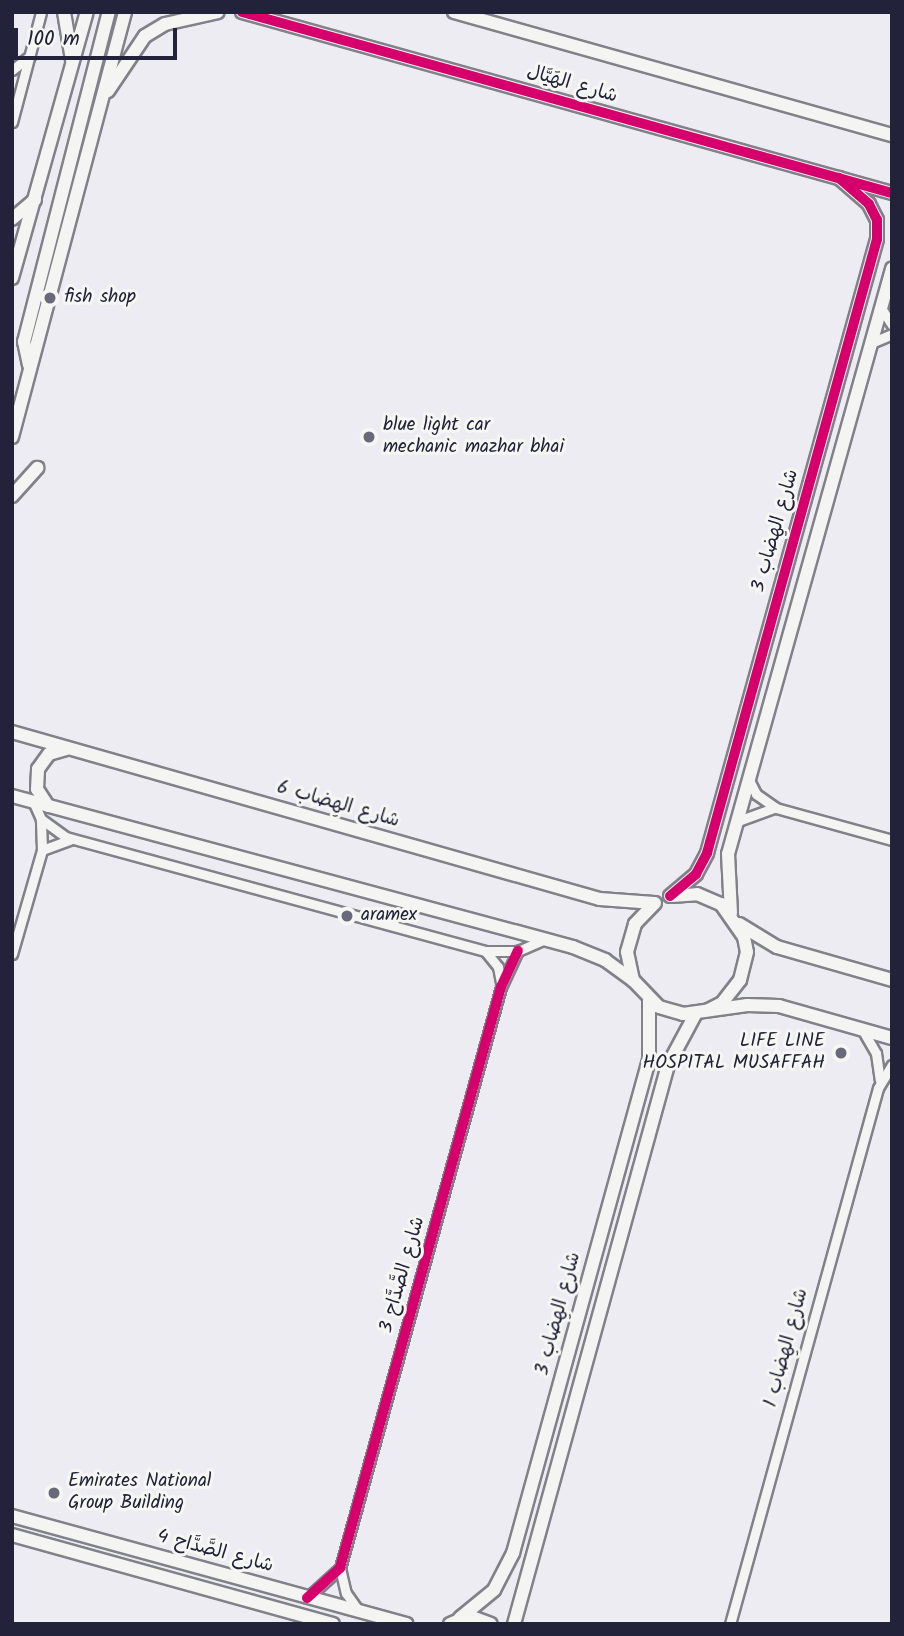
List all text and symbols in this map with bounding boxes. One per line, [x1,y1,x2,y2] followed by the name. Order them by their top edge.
[18,14,180,58] scale bar
[27,23,80,56] text: 100 m
[524,61,620,109] street label: شارع الهَيَّال
[64,287,136,309] place label: fish shop
[42,290,58,306] marker: fish shop
[383,415,564,459] place label: blue light car mechanic mazhar bhai
[361,429,377,445] marker: blue light car mechanic mazhar bhai
[748,467,804,595] street label: شارع الهِضاب 3
[274,777,402,833] street label: شارع الهِضاب 6
[361,905,417,927] place label: aramex
[339,908,355,924] marker: aramex
[642,1031,825,1075] place label: LIFE LINE HOSPITAL MUSAFFAH
[831,1043,851,1063] marker: LIFE LINE HOSPITAL MUSAFFAH
[376,1214,430,1336] street label: شارع الصَّدَّاح 3
[532,1250,586,1378] street label: شارع الهِضاب 3
[760,1286,814,1410] street label: شارع الهِضاب 1
[68,1471,212,1515] place label: Emirates National Group Building
[46,1485,62,1501] marker: Emirates National Group Building
[154,1526,276,1578] street label: شارع الصَّدَّاح 4

